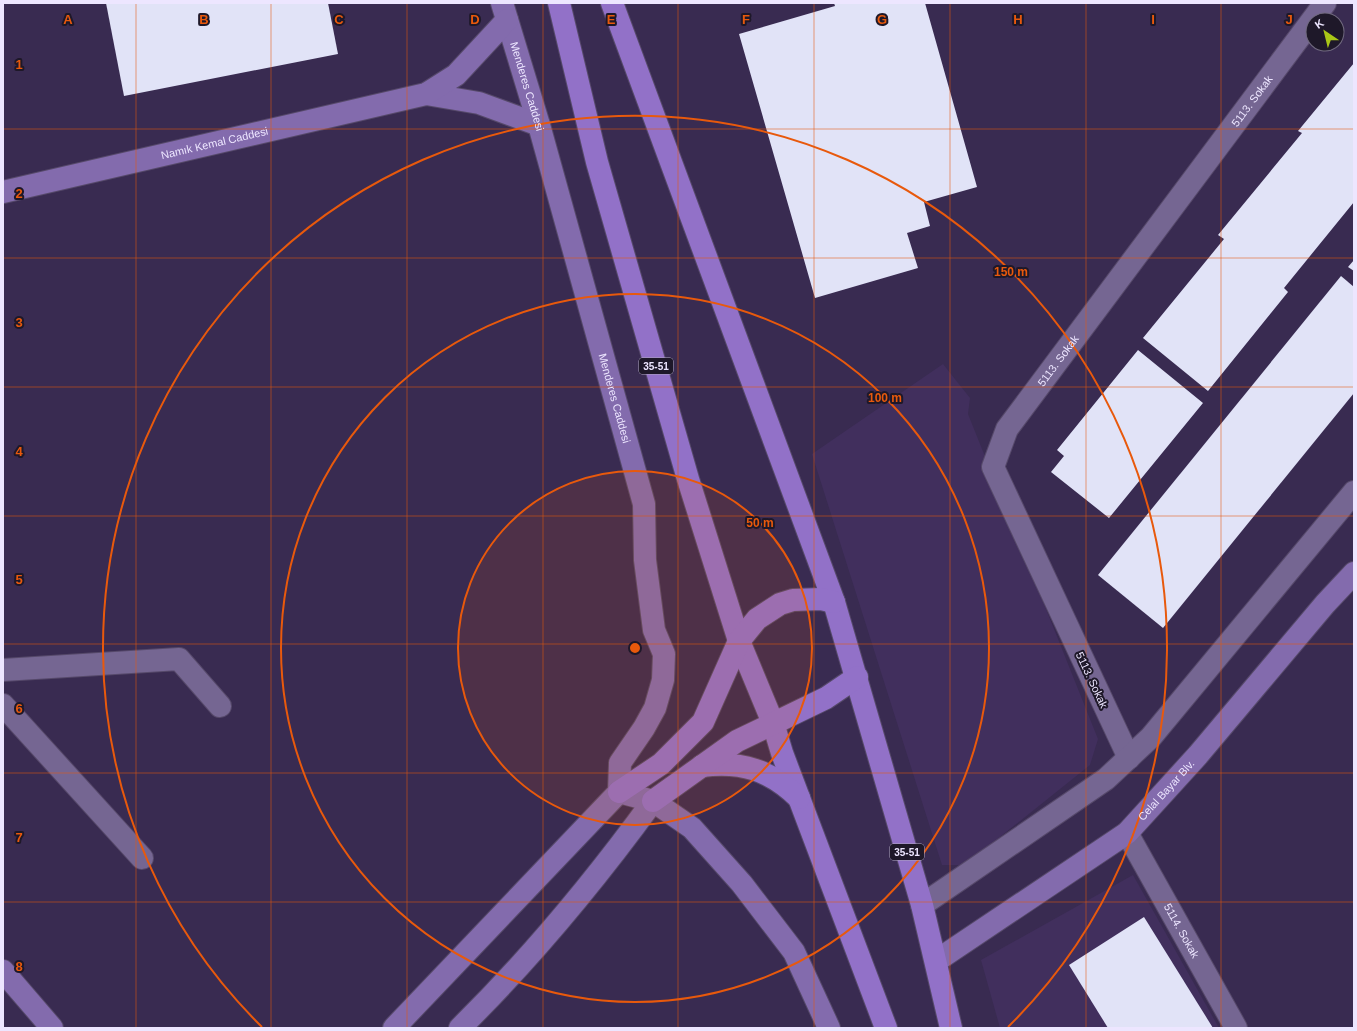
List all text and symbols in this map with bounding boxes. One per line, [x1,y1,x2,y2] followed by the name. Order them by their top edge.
[63,12,73,27] text: A
[199,12,209,27] text: B
[334,12,344,27] text: C
[470,12,480,27] text: D
[607,12,616,27] text: E
[742,12,750,27] text: F
[877,12,887,27] text: G
[1013,12,1023,27] text: H
[1151,12,1155,27] text: I
[1285,12,1293,27] text: J
[1305,12,1345,52] north arrow
[1313,17,1326,31] text: K
[508,40,546,132] street label: Menderes Caddesi
[15,57,23,72] text: 1
[1229,73,1275,129] street label: 5113. Sokak
[160,125,269,161] street label: Namık Kemal Caddesi
[15,186,23,201] text: 2
[994,265,1028,279] text: 150 m
[15,315,23,330] text: 3
[1035,332,1081,388] street label: 5113. Sokak
[597,352,633,444] street label: Menderes Caddesi
[639,358,673,374] road number: 35-51
[868,391,902,405] text: 100 m
[15,444,23,459] text: 4
[746,516,774,530] text: 50 m
[15,572,23,587] text: 5
[628,641,642,655] centre of rings
[1074,650,1110,710] street label: 5113. Sokak
[15,701,23,716] text: 6
[1136,757,1197,823] street label: Celal Bayar Blv.
[15,830,23,845] text: 7
[890,844,924,860] road number: 35-51
[1162,901,1202,960] street label: 5114. Sokak
[15,959,23,974] text: 8

